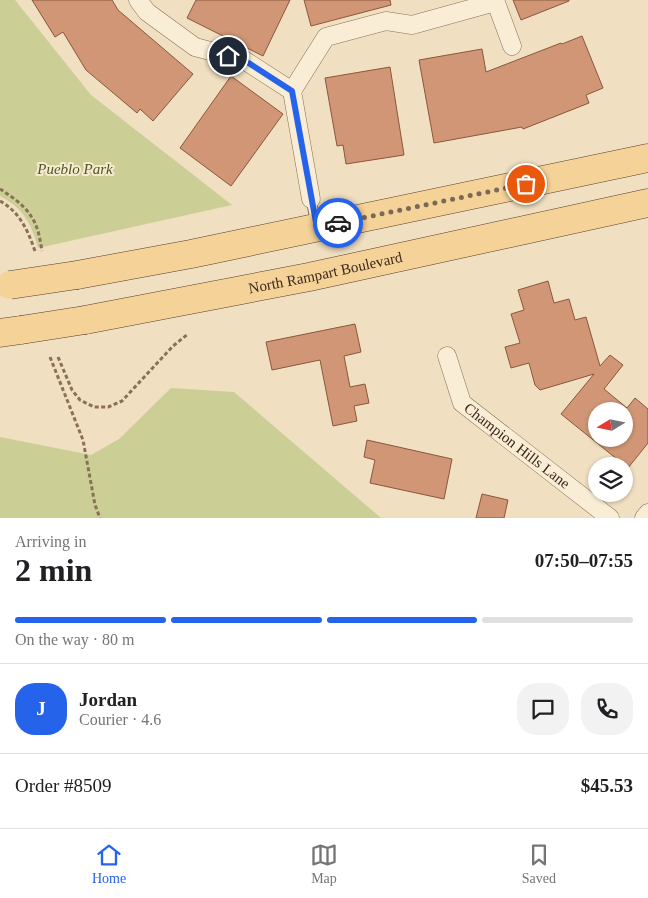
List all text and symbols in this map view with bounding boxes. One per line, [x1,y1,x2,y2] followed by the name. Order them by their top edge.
[207,35,249,77] pin
[214,42,242,70] icon: home
[36,161,113,177] park label: Pueblo Park
[505,163,547,205] pin
[512,170,540,198] icon: bag
[313,198,363,248] courier
[324,209,352,237] icon: car
[247,249,404,296] street label: North Rampart Boulevard
[461,400,573,492] street label: Champion Hills Lane
[588,402,632,448] north arrow
[588,402,633,502] map controls
[588,457,633,502] button: layers
[15,533,87,550] text: Arriving in
[535,550,633,571] text: 07:50–07:55
[15,552,92,588] text: 2 min
[15,631,135,648] text: On the way · 80 m
[517,683,569,735] button: chat
[581,683,633,735] button: phone
[79,689,137,710] text: Jordan
[36,698,46,719] text: J
[79,711,161,728] text: Courier · 4.6
[15,775,112,796] text: Order #8509
[581,775,633,796] text: $45.53
[92,841,126,887] tab: Home
[310,841,338,887] tab: Map
[522,841,556,887] tab: Saved

